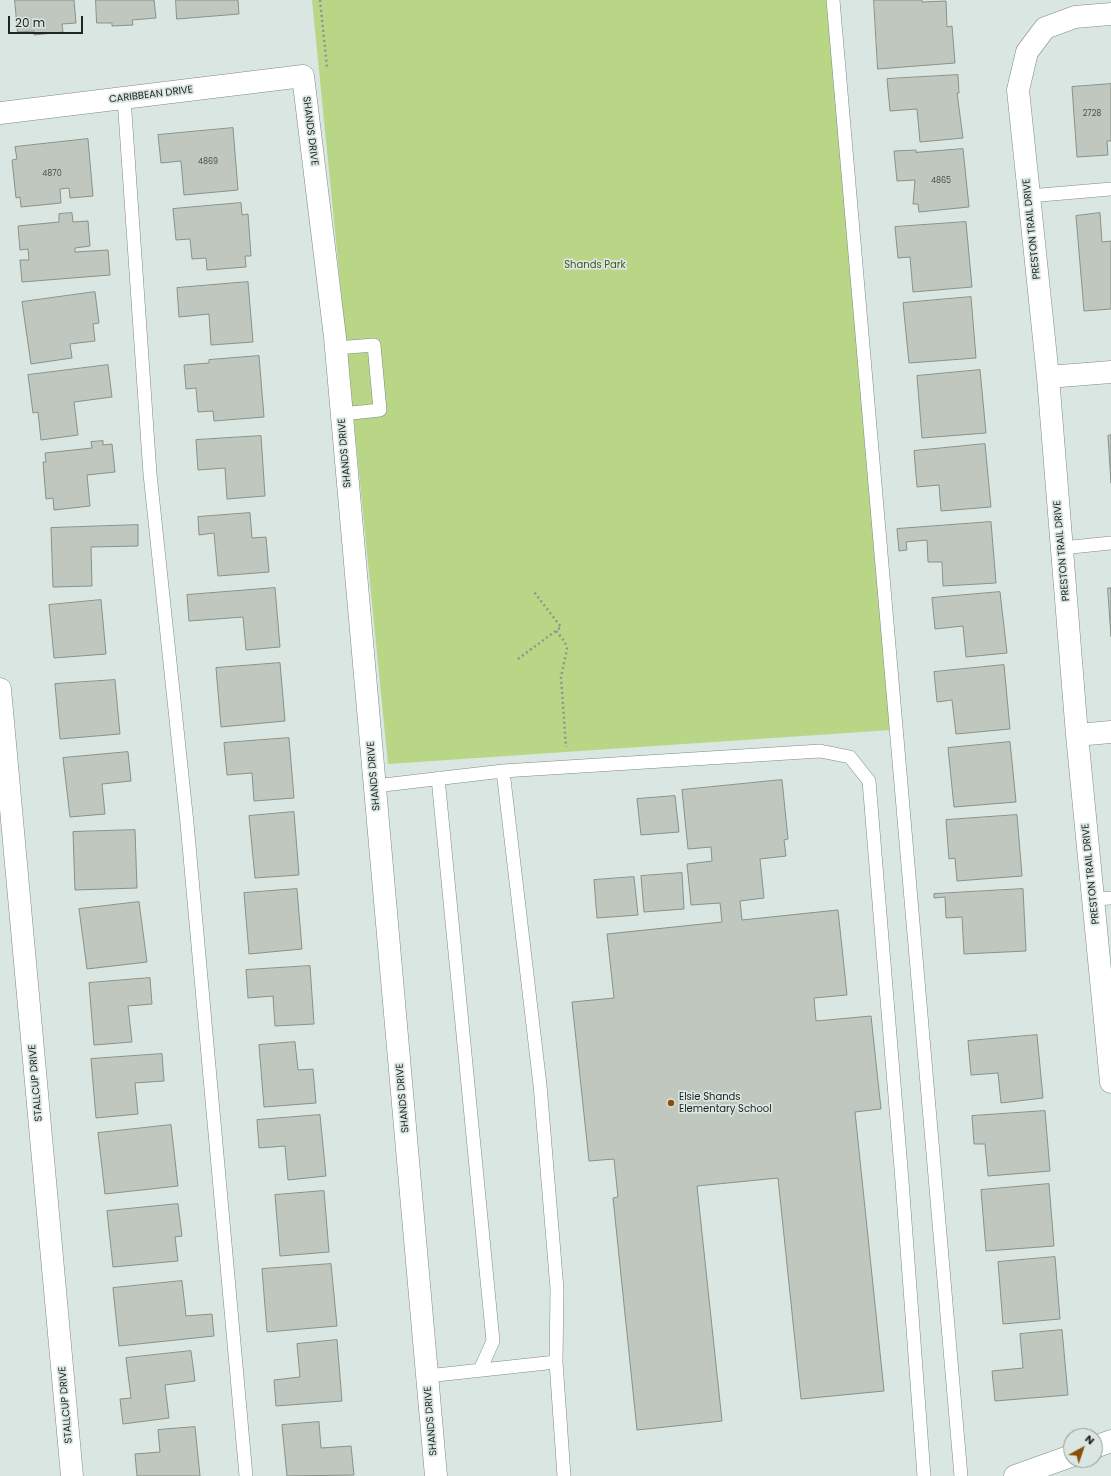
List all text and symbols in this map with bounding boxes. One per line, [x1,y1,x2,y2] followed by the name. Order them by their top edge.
[10,8,85,34] scale bar
[15,14,45,31] text: 20 m
[108,84,194,106] street label: CARIBBEAN DRIVE
[300,96,320,166] street label: SHANDS DRIVE
[1083,109,1101,119] house number: 2728
[198,157,218,167] house number: 4869
[42,169,62,179] house number: 4870
[931,176,951,186] house number: 4865
[1021,178,1043,280] street label: PRESTON TRAIL DRIVE
[564,259,626,271] park label: Shands Park
[336,418,354,488] street label: SHANDS DRIVE
[1052,500,1072,602] street label: PRESTON TRAIL DRIVE
[365,741,383,811] street label: SHANDS DRIVE
[1080,823,1102,925] street label: PRESTON TRAIL DRIVE
[27,1044,45,1122] street label: STALLCUP DRIVE
[394,1063,412,1133] street label: SHANDS DRIVE
[679,1091,772,1114] place label: Elsie Shands Elementary School
[666,1098,676,1108] marker: Elsie Shands Elementary School
[57,1366,75,1444] street label: STALLCUP DRIVE
[422,1386,440,1456] street label: SHANDS DRIVE
[1063,1428,1103,1468] north arrow
[1082,1431,1098,1448] text: N

